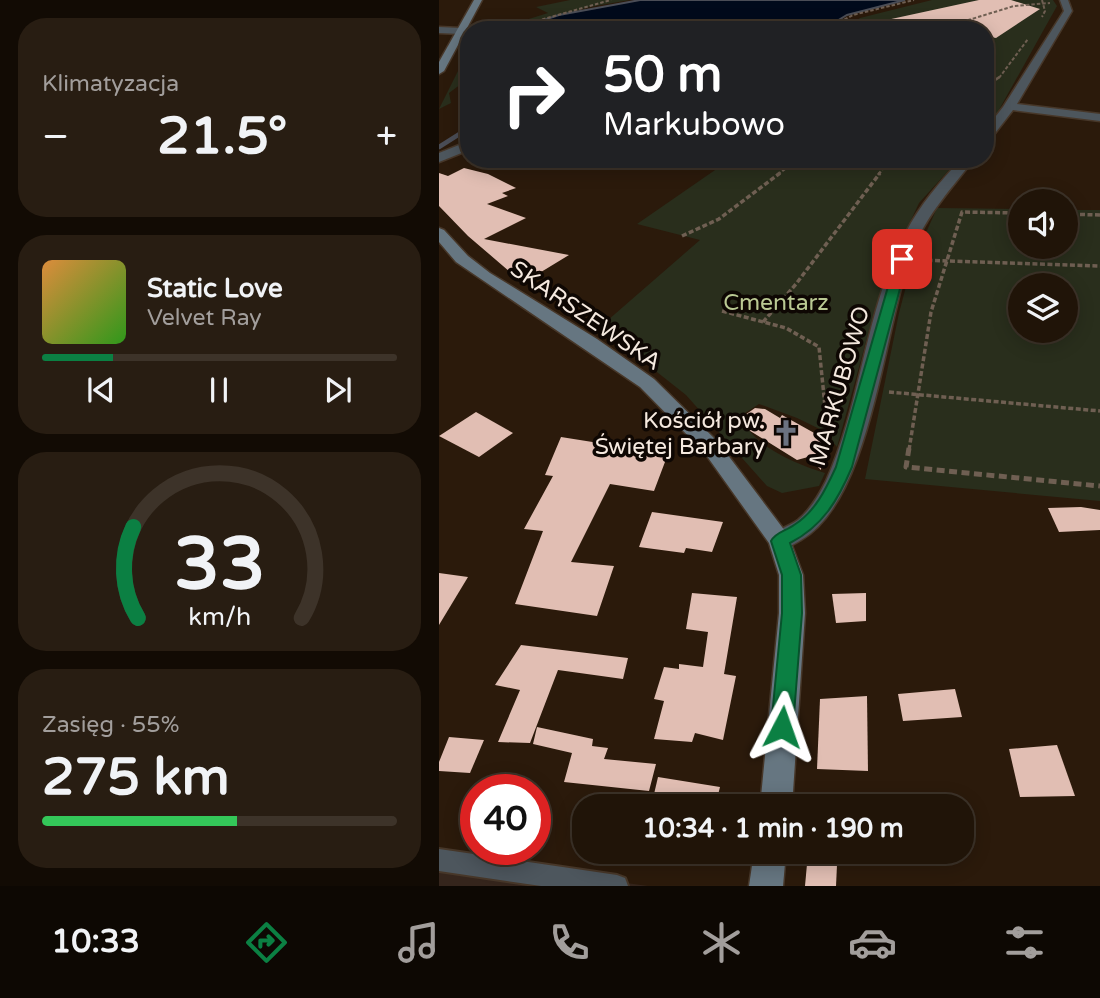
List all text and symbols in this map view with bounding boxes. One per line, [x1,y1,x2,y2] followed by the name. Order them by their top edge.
[603,46,722,105] text: 50 m
[488,49,579,140] icon: right
[42,70,179,98] text: Klimatyzacja
[157,105,287,168] text: 21.5°
[603,106,785,144] text: Markubowo
[42,114,69,160] text: −
[376,114,397,160] text: +
[1008,189,1078,343] map controls
[1008,189,1078,259] button: sound
[872,229,932,289] pin
[883,240,921,278] icon: arrive
[505,255,666,377] street label: SKARSZEWSKA
[147,273,283,304] text: Static Love
[1008,273,1078,343] button: layers
[723,289,829,317] park label: Cmentarz
[804,303,876,470] street label: MARKUBOWO
[147,304,262,332] text: Velvet Ray
[82,371,120,409] icon: previous
[200,371,238,409] icon: pause
[319,371,357,409] icon: next
[595,407,765,461] place label: Kościół pw. Świętej Barbary
[771,418,801,448] church icon: Kościół pw. Świętej Barbary
[174,521,265,609] text: 33
[188,601,251,631] text: km/h
[745,690,819,764] position arrow
[42,711,179,739] text: Zasięg · 55%
[42,746,230,809] text: 275 km
[460,774,551,865] speed limit sign: 40
[642,813,904,844] text: 10:34 · 1 min · 190 m
[242,918,291,967] icon: directions
[394,918,443,967] icon: music
[545,918,594,967] icon: phone
[697,918,746,967] icon: climate
[848,918,897,967] icon: car
[1000,918,1049,967] icon: filters
[51,923,140,961] text: 10:33

